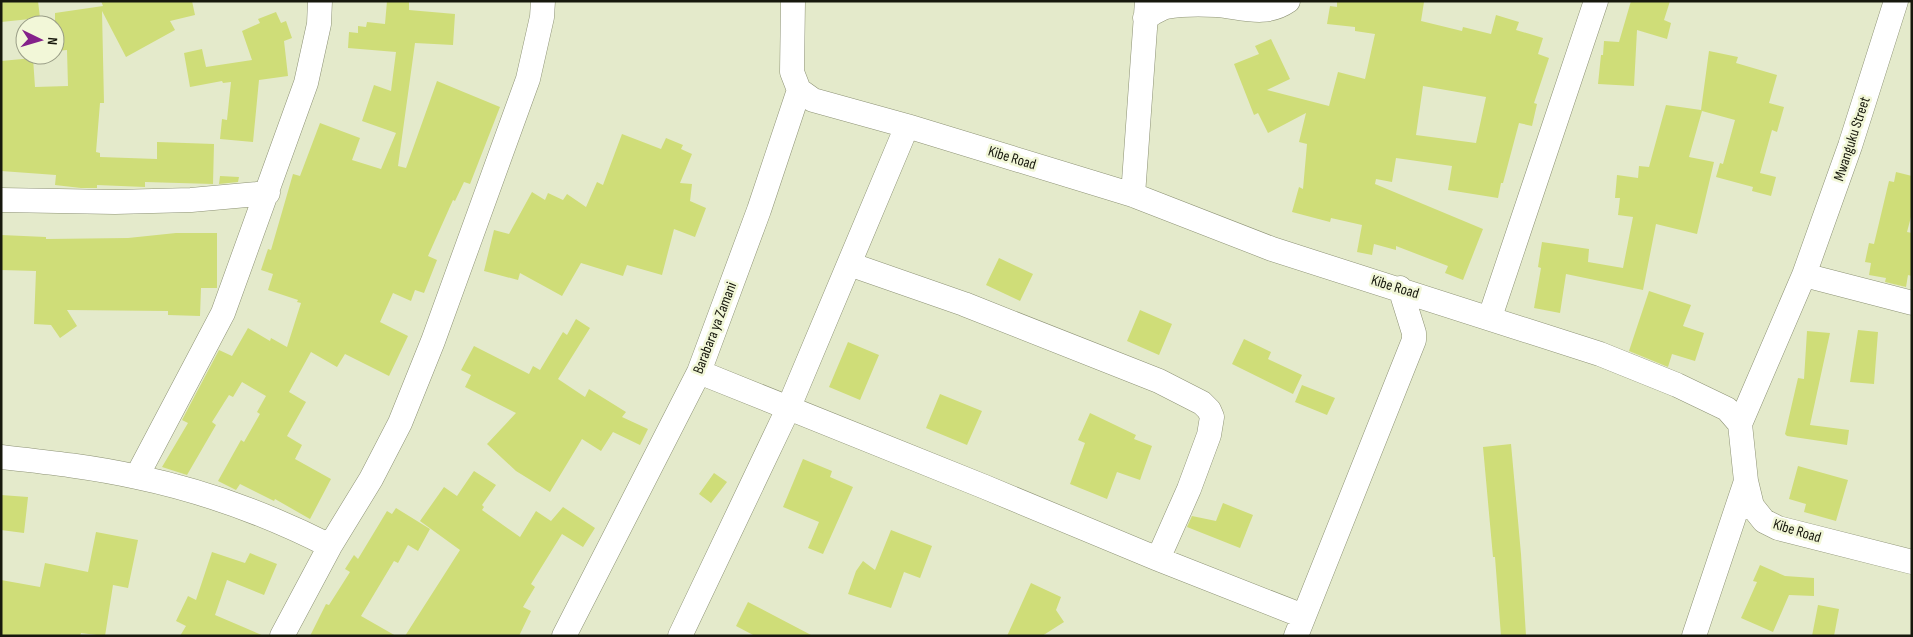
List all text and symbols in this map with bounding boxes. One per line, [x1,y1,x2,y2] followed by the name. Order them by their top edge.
[15,15,65,65] north arrow
[44,37,61,46] text: N
[1829,94,1875,184] street label: Mwanguku Street
[986,142,1038,174] street label: Kibe Road
[1369,271,1421,303] street label: Kibe Road
[689,279,741,377] street label: Barabara ya Zamani
[1771,515,1823,547] street label: Kibe Road

